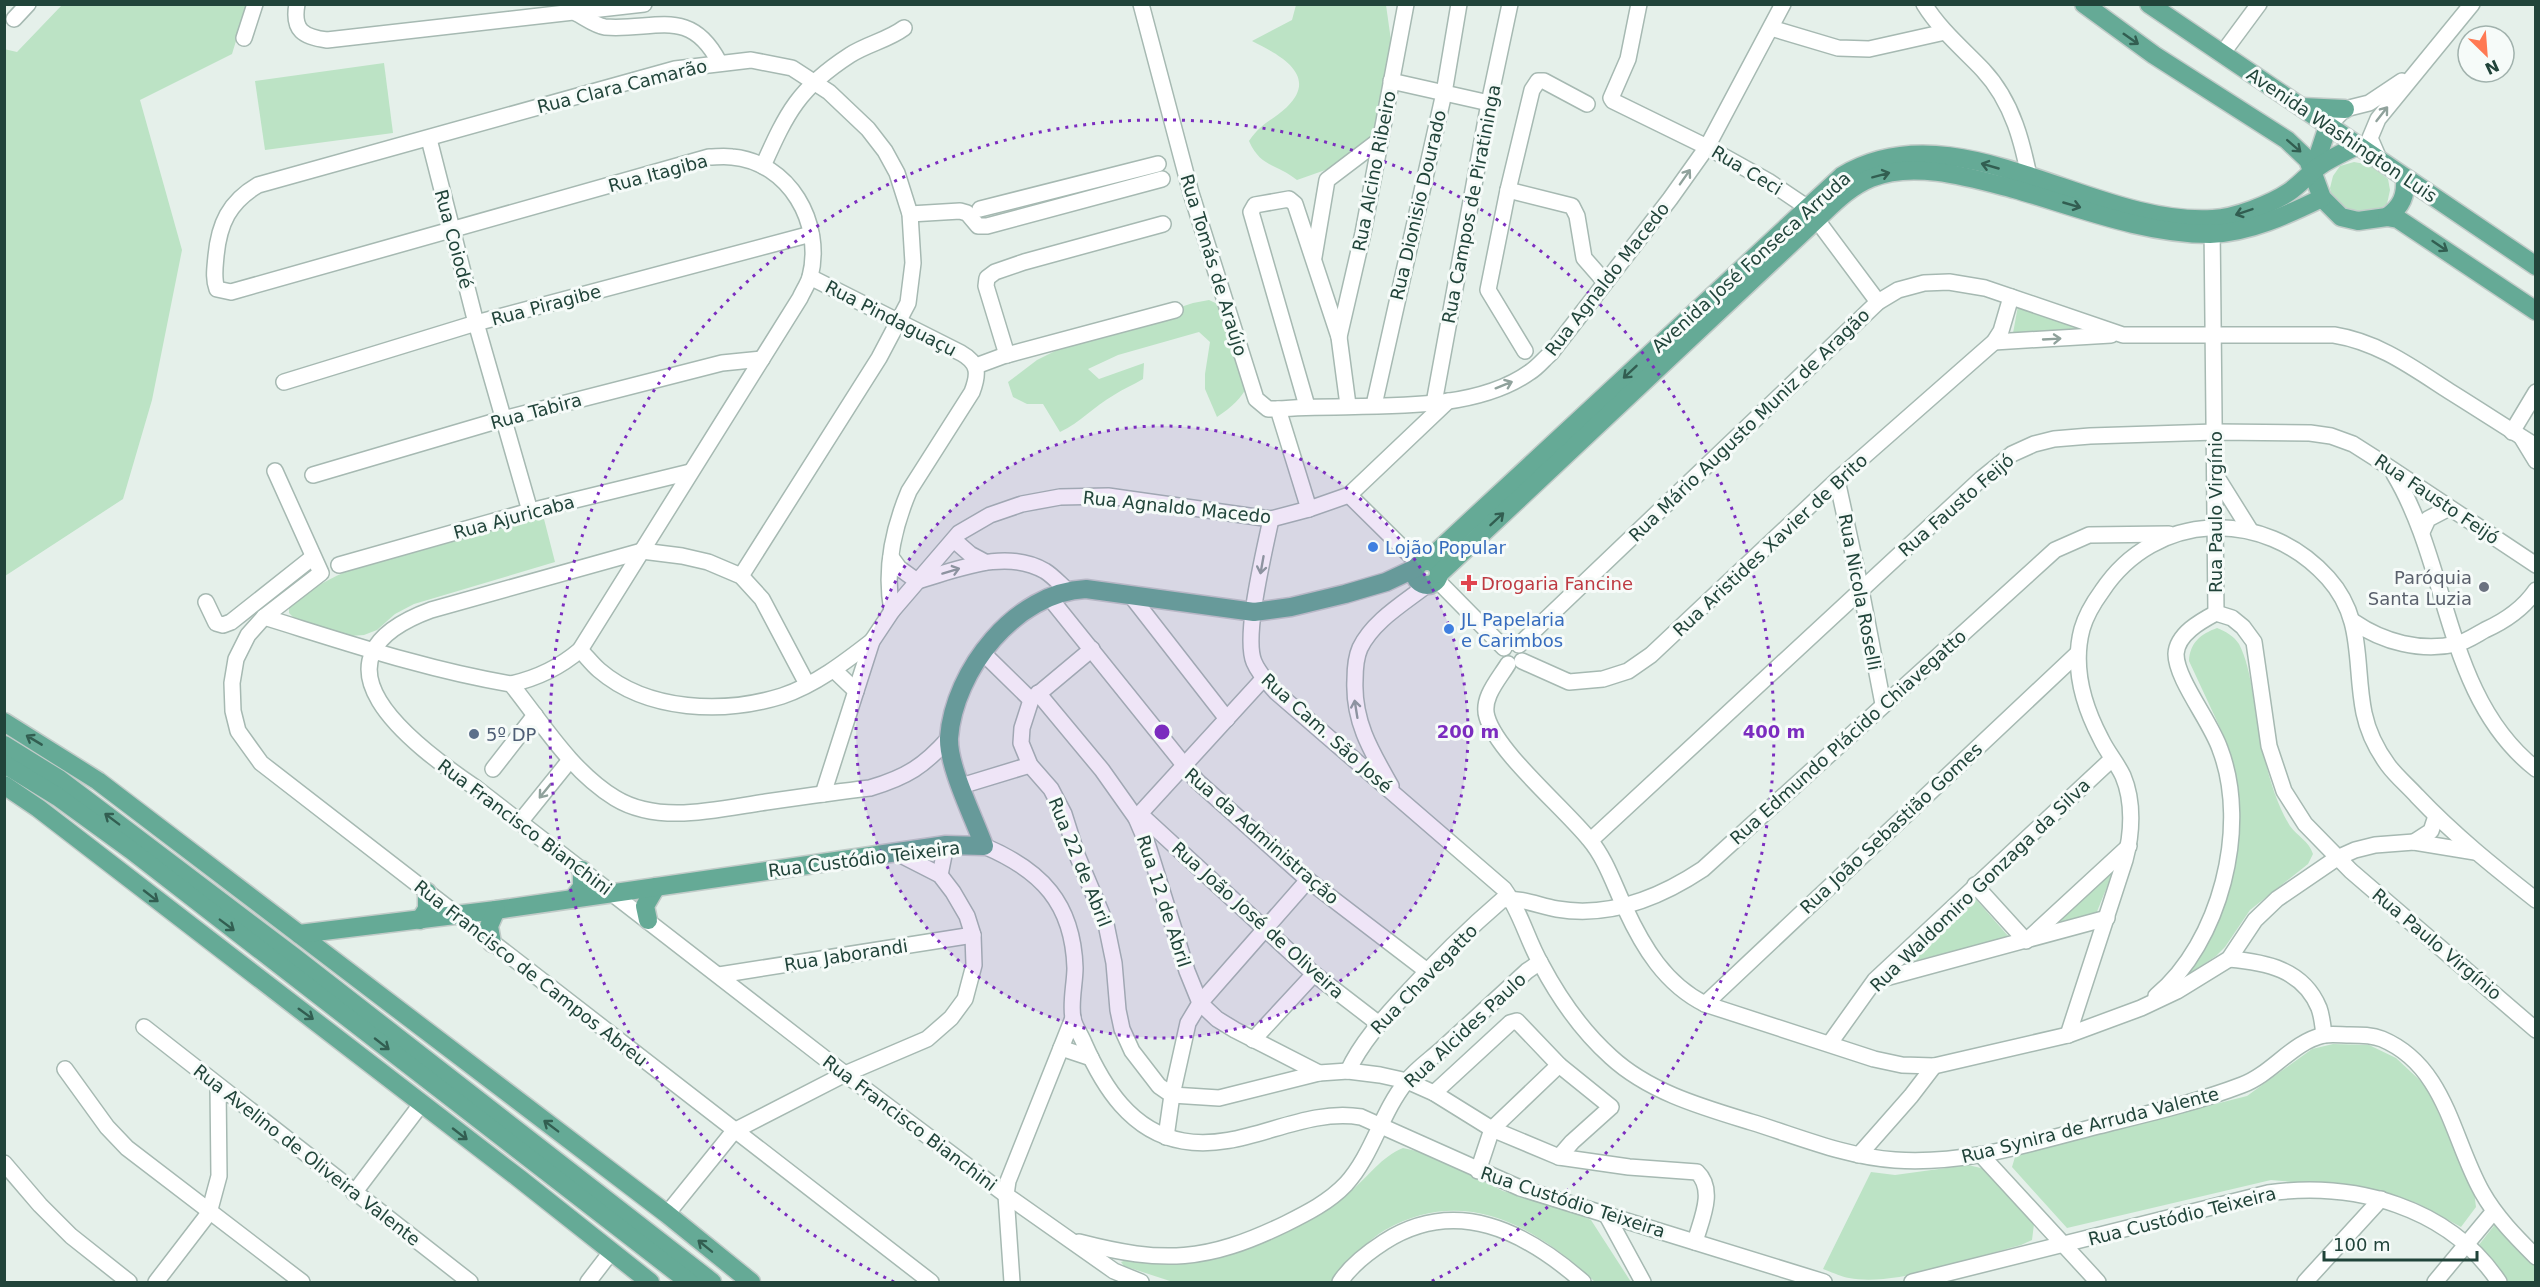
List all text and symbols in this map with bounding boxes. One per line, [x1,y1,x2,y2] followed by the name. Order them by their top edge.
[2456,24,2516,84] north arrow
[2122,33,2139,45] one-way arrow
[535,55,709,117] street label: Rua Clara Camarão
[2482,56,2502,79] text: N
[2243,64,2441,206] street label: Avenida Washington Luis
[1438,83,1504,325] street label: Rua Campos de Piratininga
[1348,89,1400,253] street label: Rua Alcino Ribeiro
[2376,106,2389,122] one-way arrow
[1386,108,1450,302] street label: Rua Dionisio Dourado
[2286,139,2301,153] one-way arrow
[1708,141,1786,199] street label: Rua Ceci
[606,150,710,196] street label: Rua Itagiba
[1981,159,2000,171] one-way arrow
[1647,167,1855,357] street label: Avenida José Fonseca Arruda
[1871,169,1890,180] one-way arrow
[1679,170,1692,186] one-way arrow
[1176,172,1252,358] street label: Rua Tomás de Araújo
[431,187,477,291] street label: Rua Coiodé
[1540,198,1674,360] street label: Rua Agnaldo Macedo
[2062,200,2081,212] one-way arrow
[2235,207,2254,218] one-way arrow
[2431,240,2448,252] one-way arrow
[822,276,960,360] street label: Rua Pindaguaçu
[489,280,603,330] street label: Rua Piragibe
[1624,304,1874,546] street label: Rua Mário Augusto Muniz de Aragão
[2042,333,2062,344] one-way arrow
[1623,365,1638,379] one-way arrow
[1494,379,1512,390] one-way arrow
[488,389,584,433] street label: Rua Tabira
[2205,431,2226,593] street label: Rua Paulo Virgínio
[1669,449,1871,641] street label: Rua Aristides Xavier de Brito
[1894,449,2018,561] street label: Rua Fausto Feijó
[2371,450,2503,548] street label: Rua Fausto Feijó
[1082,487,1272,527] street label: Rua Agnaldo Macedo
[451,491,577,543] street label: Rua Ajuricaba
[1490,512,1505,526] one-way arrow
[1835,512,1885,672] street label: Rua Nicola Roselli
[1385,537,1507,558] place label: Lojão Popular
[1366,540,1380,554] marker: Lojão Popular
[1256,555,1267,575] one-way arrow
[941,565,960,576] one-way arrow
[2368,567,2472,609] place label: Paróquia Santa Luzia
[1481,573,1633,594] place label: Drogaria Fancine
[1462,576,1476,590] marker: Drogaria Fancine
[2477,580,2491,594] marker: Paróquia Santa Luzia
[1460,609,1565,651] place label: JL Papelaria e Carimbos
[1442,622,1456,636] marker: JL Papelaria e Carimbos
[1726,625,1970,849] street label: Rua Edmundo Plácido Chiavegatto
[1257,669,1397,797] street label: Rua Cam. São José
[1351,700,1362,719] one-way arrow
[1437,721,1499,742] text: 200 m
[1743,721,1805,742] text: 400 m
[1152,722,1172,742] centre of rings
[486,724,537,745] place label: 5º DP
[467,727,481,741] marker: 5º DP
[26,734,43,746] one-way arrow
[1796,738,1986,918] street label: Rua João Sebastião Gomes
[434,755,616,899] street label: Rua Francisco Bianchini
[1181,763,1343,909] street label: Rua da Administração
[1866,774,2094,996] street label: Rua Waldomiro Gonzaga da Silva
[538,783,551,799] one-way arrow
[1044,794,1116,930] street label: Rua 22 de Abril
[104,813,120,826] one-way arrow
[1133,832,1195,970] street label: Rua 12 de Abril
[767,837,961,881] street label: Rua Custódio Teixeira
[1168,837,1348,1003] street label: Rua João José de Oliveira
[410,876,652,1070] street label: Rua Francisco de Campos Abreu
[2368,884,2506,1004] street label: Rua Paulo Virgínio
[143,889,159,902] one-way arrow
[219,919,235,931] one-way arrow
[1366,920,1482,1038] street label: Rua Chavegatto
[783,935,909,975] street label: Rua Jaborandi
[1400,968,1530,1092] street label: Rua Alcides Paulo
[298,1008,314,1021] one-way arrow
[374,1037,390,1050] one-way arrow
[819,1051,1001,1195] street label: Rua Francisco Bianchini
[189,1060,425,1250] street label: Rua Avelino de Oliveira Valente
[1959,1083,2221,1167] street label: Rua Synira de Arruda Valente
[544,1120,560,1133] one-way arrow
[452,1127,468,1140] one-way arrow
[1478,1162,1668,1242] street label: Rua Custódio Teixeira
[2086,1182,2278,1250] street label: Rua Custódio Teixeira
[2324,1224,2477,1262] scale bar
[2333,1234,2391,1255] text: 100 m
[698,1239,714,1252] one-way arrow

